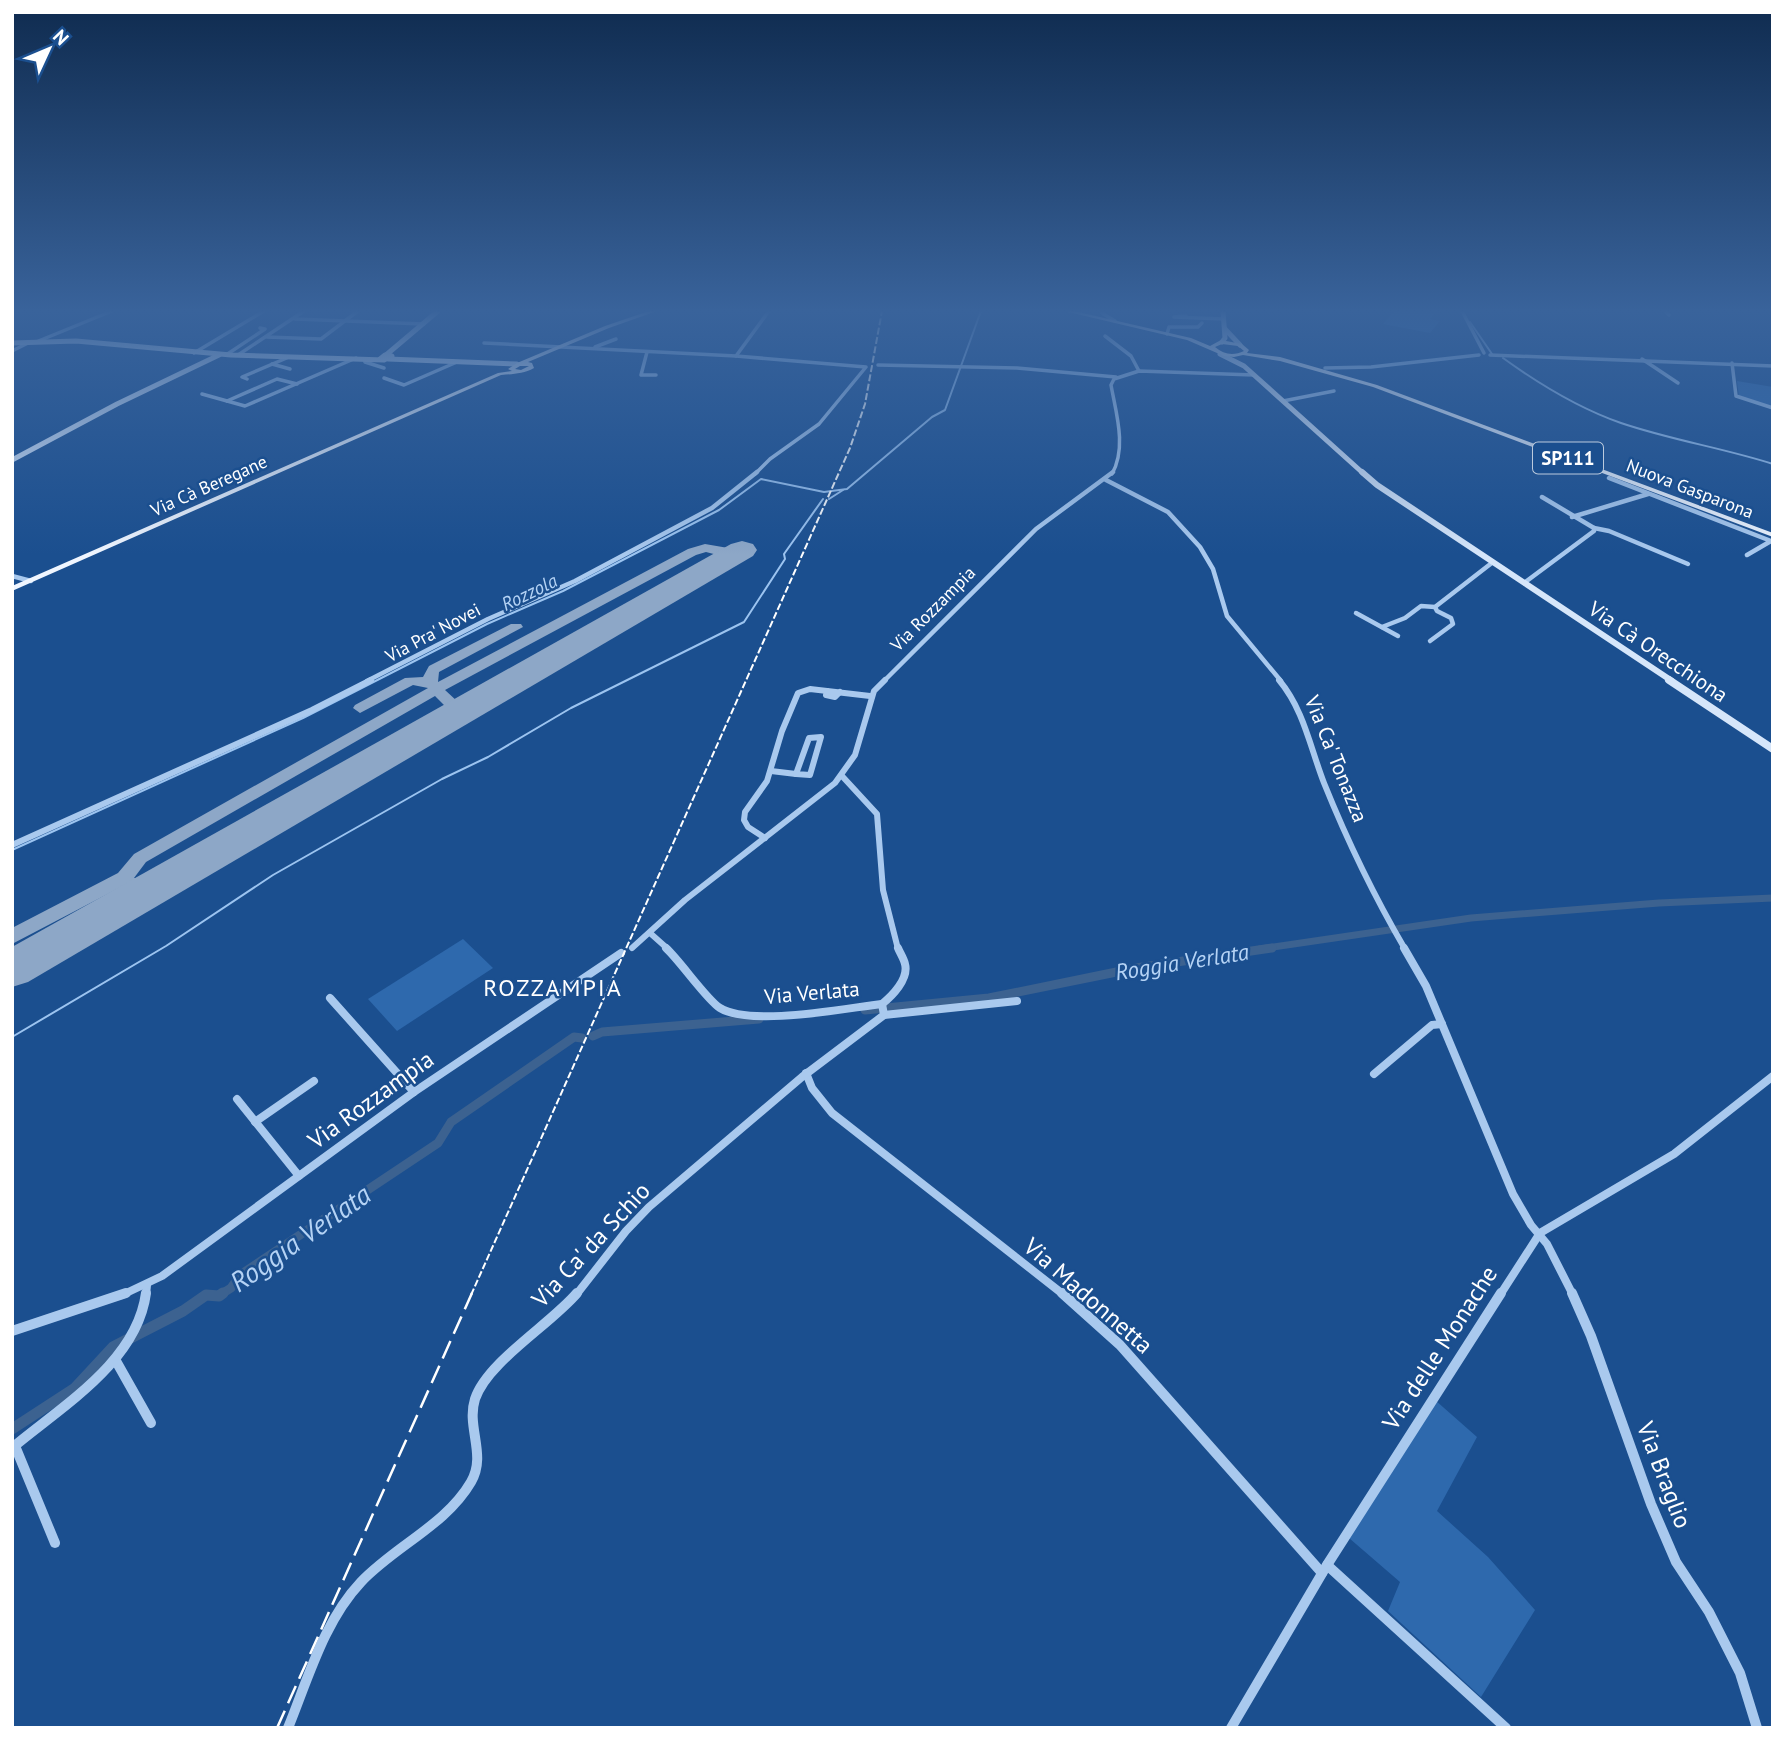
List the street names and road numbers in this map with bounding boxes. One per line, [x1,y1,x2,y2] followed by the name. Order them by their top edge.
[1533,442,1603,474] road number: SP111
[146,450,271,522] street label: Via Cà Beregane
[1623,454,1757,523] street label: Nuova Gasparona
[885,561,980,657] street label: Via Rozzampia
[1583,594,1733,708] street label: Via Cà Orecchiona
[380,598,484,668] street label: Via Pra' Novei
[1298,690,1374,826] street label: Via Ca' Tonazza
[762,975,861,1010] street label: Via Verlata
[301,1044,440,1156] street label: Via Rozzampia
[524,1175,657,1315] street label: Via Ca' da Schio
[1016,1230,1160,1360] street label: Via Madonnetta
[1375,1260,1504,1436] street label: Via delle Monache
[1630,1416,1699,1532] street label: Via Braglio

